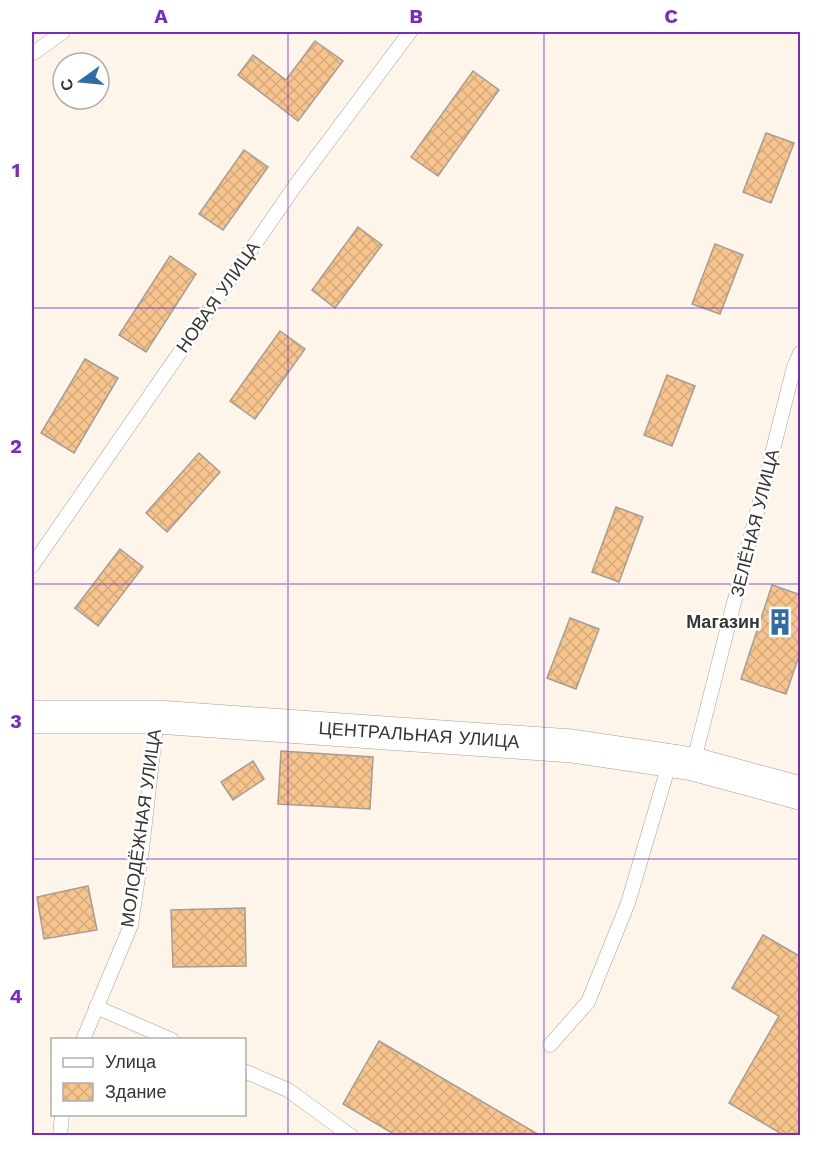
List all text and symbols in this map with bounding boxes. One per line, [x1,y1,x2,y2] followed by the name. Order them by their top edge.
[154,4,168,28] text: A
[409,4,423,28] text: B
[664,4,678,28] text: C
[51,51,111,111] north arrow
[56,76,78,93] text: С
[12,158,20,182] text: 1
[172,237,264,356] street label: НОВАЯ УЛИЦА
[10,434,22,458] text: 2
[726,447,783,599] street label: ЗЕЛЁНАЯ УЛИЦА
[765,607,795,637] building icon: Магазин
[686,611,760,632] place label: Магазин
[10,709,22,733] text: 3
[318,717,520,752] street label: ЦЕНТРАЛЬНАЯ УЛИЦА
[116,727,165,928] street label: МОЛОДЁЖНАЯ УЛИЦА
[10,984,23,1008] text: 4
[51,1038,246,1116] legend
[105,1051,157,1072] text: Улица
[105,1081,166,1102] text: Здание

